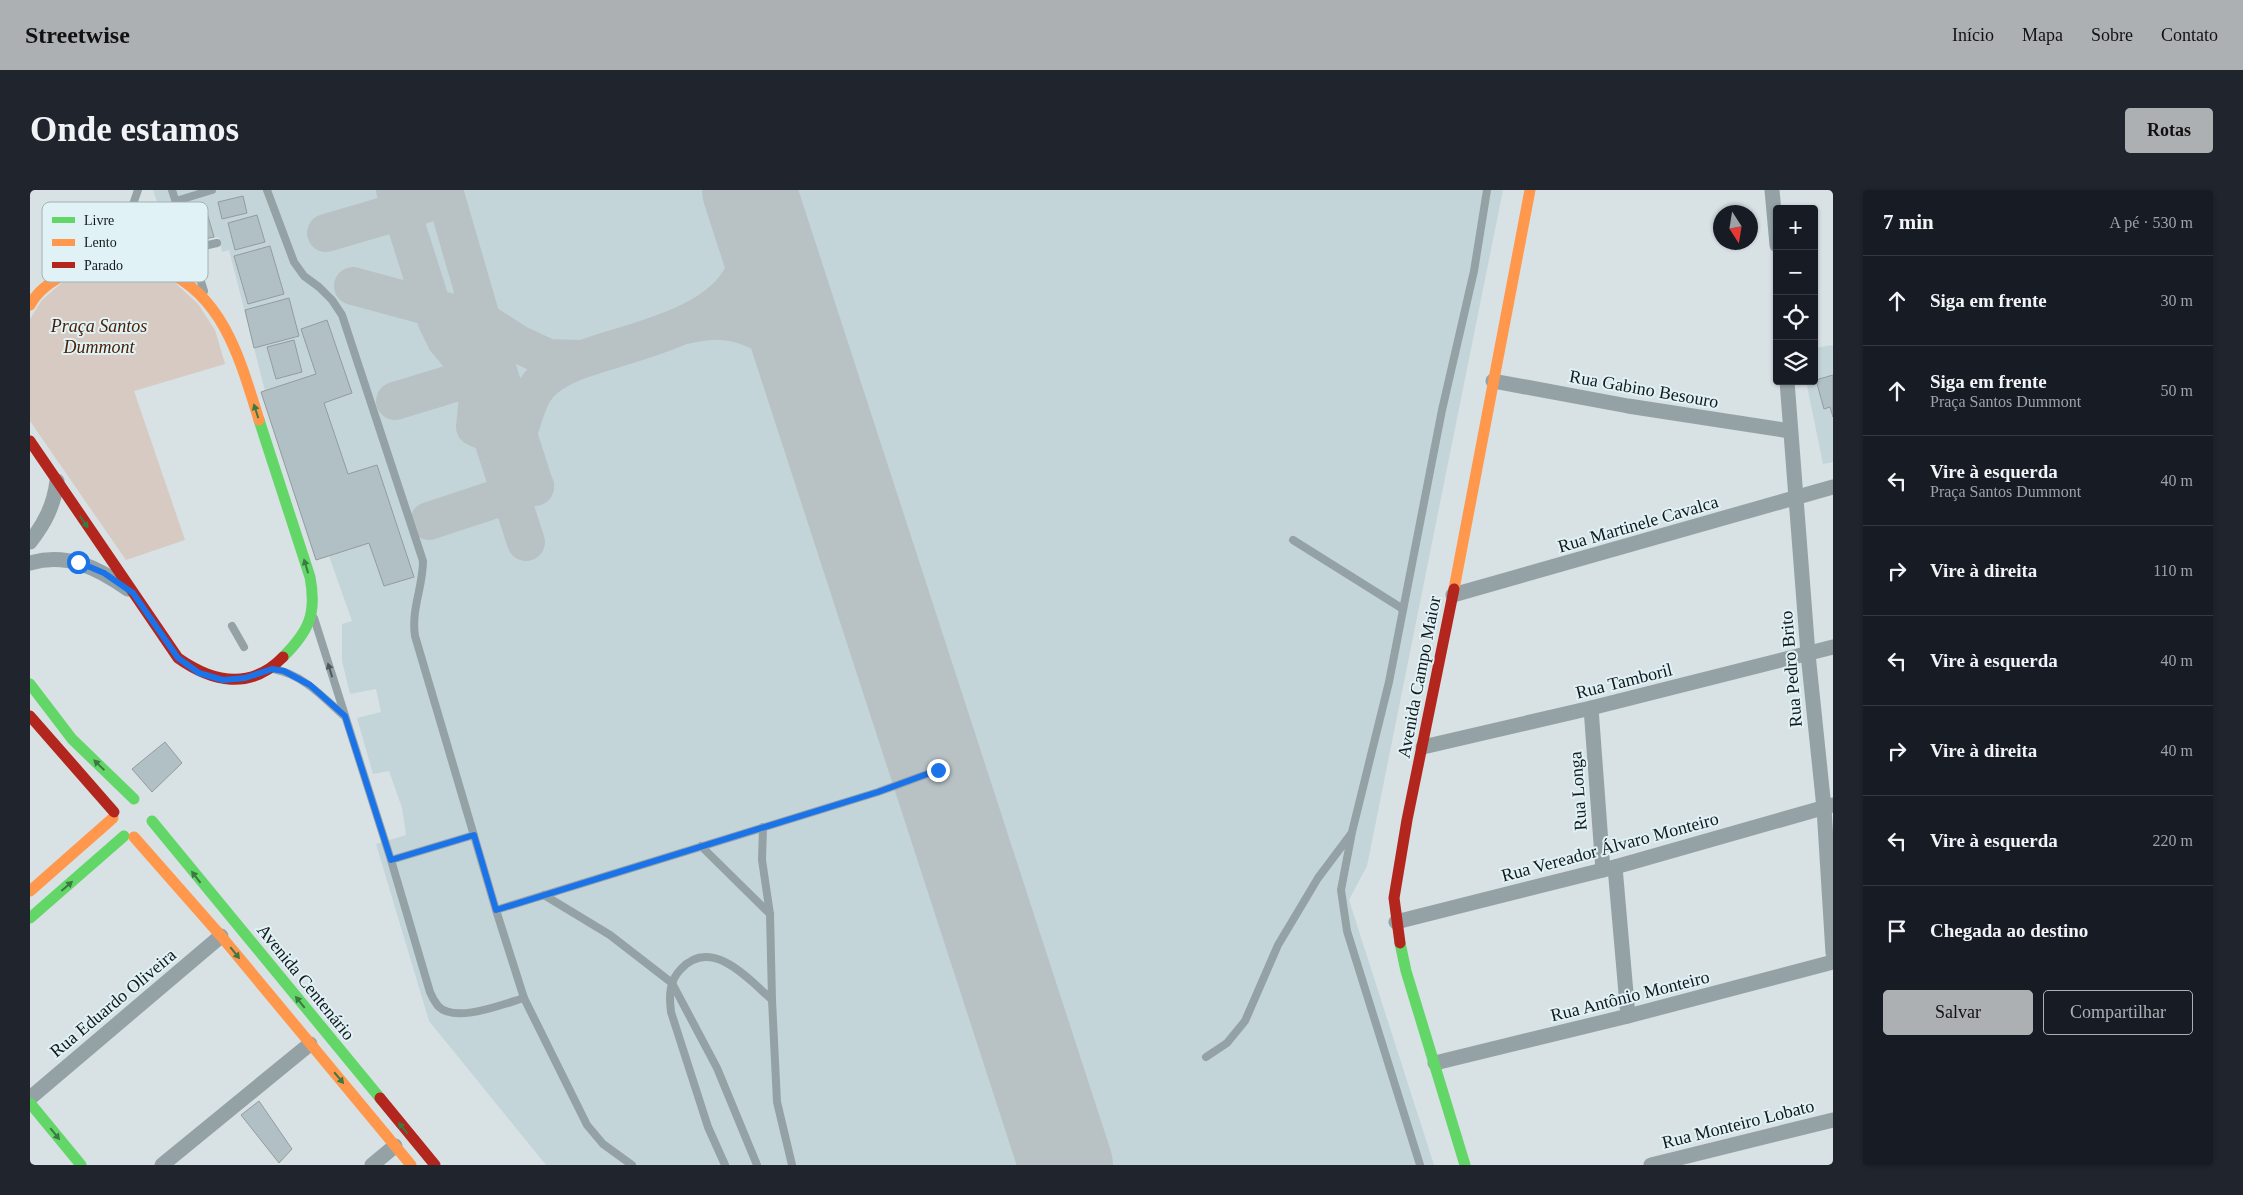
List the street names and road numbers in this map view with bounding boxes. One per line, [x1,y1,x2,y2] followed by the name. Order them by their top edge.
[1568,366,1720,412] street label: Rua Gabino Besouro
[1555,492,1721,556] street label: Rua Martinele Cavalca
[1393,594,1445,760] street label: Avenida Campo Maior
[1776,610,1806,728] street label: Rua Pedro Brito
[1574,659,1674,703] street label: Rua Tamboril
[1565,751,1591,831] street label: Rua Longa
[1499,807,1721,886] street label: Rua Vereador Álvaro Monteiro
[253,920,359,1044] street label: Avenida Centenário
[46,945,180,1061] street label: Rua Eduardo Oliveira
[1549,967,1711,1025] street label: Rua Antônio Monteiro
[1660,1095,1816,1153] street label: Rua Monteiro Lobato

